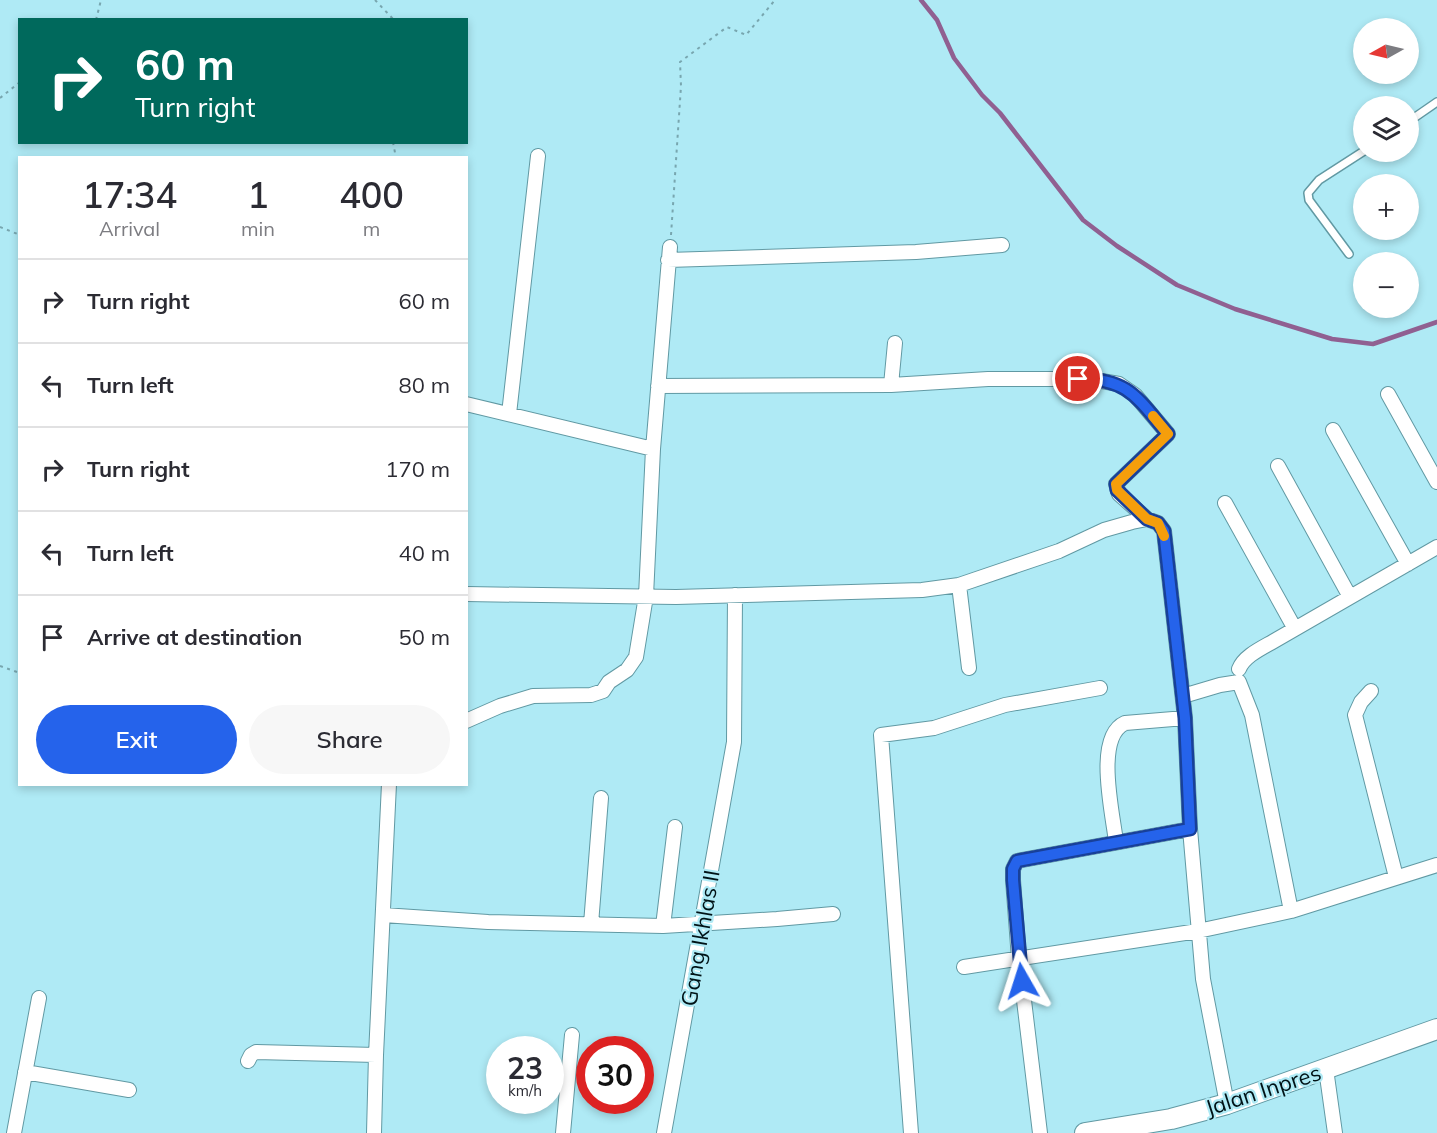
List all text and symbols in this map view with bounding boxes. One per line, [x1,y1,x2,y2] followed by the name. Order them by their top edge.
[1353,18,1419,84] north arrow
[1353,18,1419,318] map controls
[135,38,235,91] text: 60 m
[36,42,114,120] icon: right
[135,90,255,124] text: Turn right
[1353,96,1419,162] button: layers
[82,172,177,217] text: 17:34
[247,172,269,217] text: 1
[339,172,404,217] text: 400
[1353,174,1419,240] button: +
[99,216,160,241] text: Arrival
[241,216,275,241] text: min
[363,216,380,241] text: m
[1353,252,1419,318] button: −
[36,285,69,318] icon: right
[87,287,190,315] text: Turn right
[399,287,450,315] text: 60 m
[1052,353,1103,404] pin
[1061,362,1094,395] icon: arrive
[36,369,69,402] icon: left
[87,371,174,399] text: Turn left
[399,371,450,399] text: 80 m
[36,453,69,486] icon: right
[87,455,190,483] text: Turn right
[385,455,450,483] text: 170 m
[36,537,69,570] icon: left
[87,539,174,567] text: Turn left
[399,539,450,567] text: 40 m
[36,621,69,654] icon: arrive
[87,623,302,651] text: Arrive at destination
[399,623,450,651] text: 50 m
[36,705,237,774] button: Exit
[249,705,450,774] button: Share
[674,868,726,1008] street label: Gang Ikhlas II
[990,949,1054,1013] position arrow
[576,1036,654,1114] speed limit sign: 30
[507,1049,543,1087] text: 23
[1202,1058,1324,1122] street label: Jalan Inpres
[508,1081,542,1100] text: km/h

